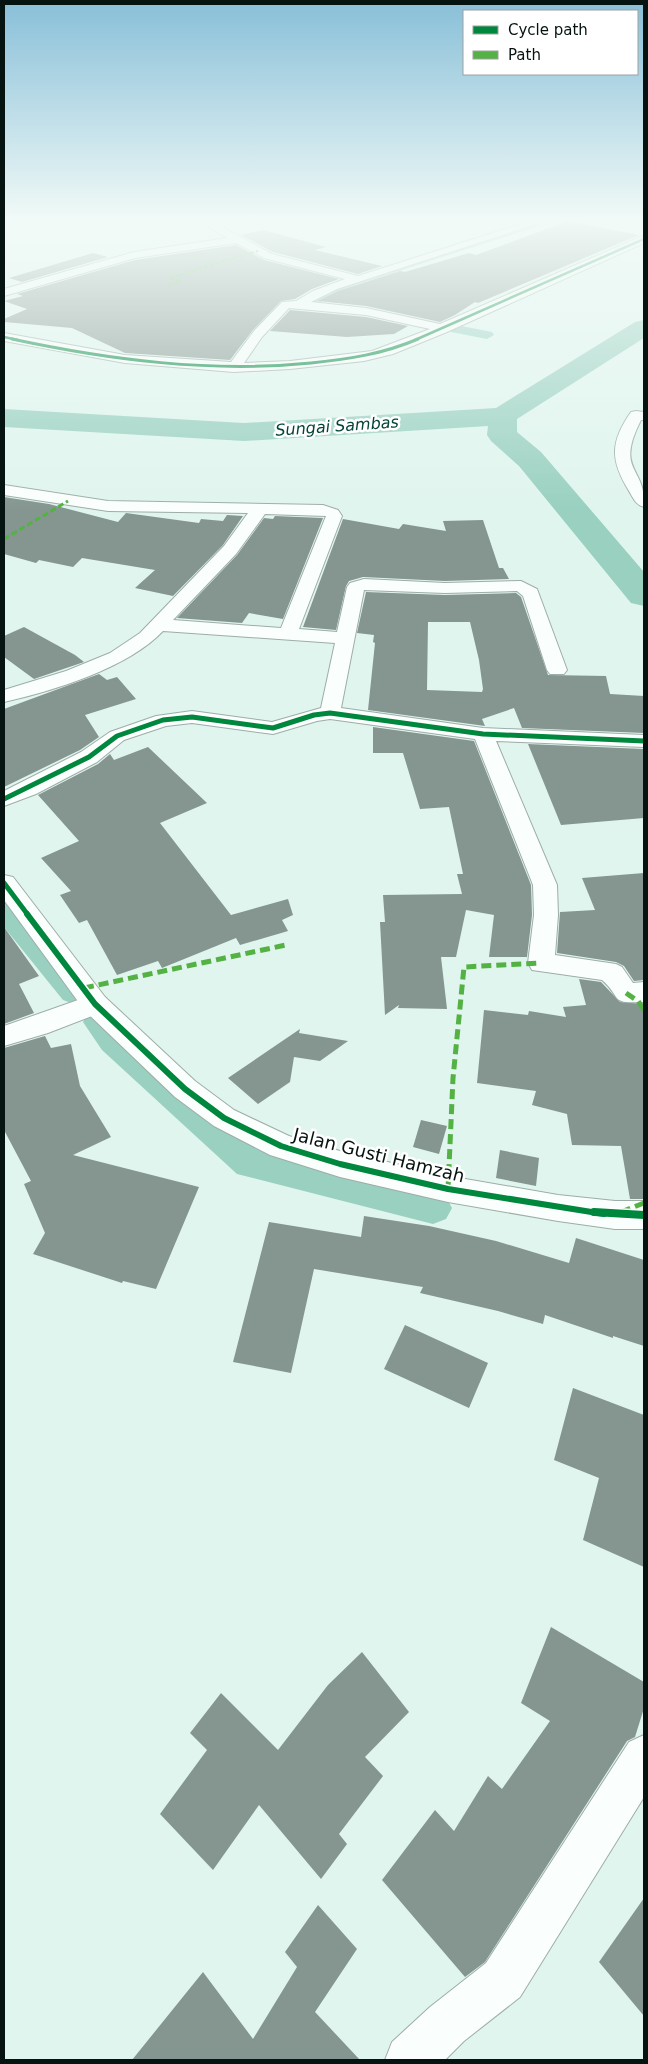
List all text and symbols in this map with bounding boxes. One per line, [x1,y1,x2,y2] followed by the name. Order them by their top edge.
[463,10,638,75] legend
[508,21,588,39] text: Cycle path
[508,46,541,64] text: Path
[275,412,399,440] water label: Sungai Sambas
[290,1123,467,1186] street label: Jalan Gusti Hamzah

